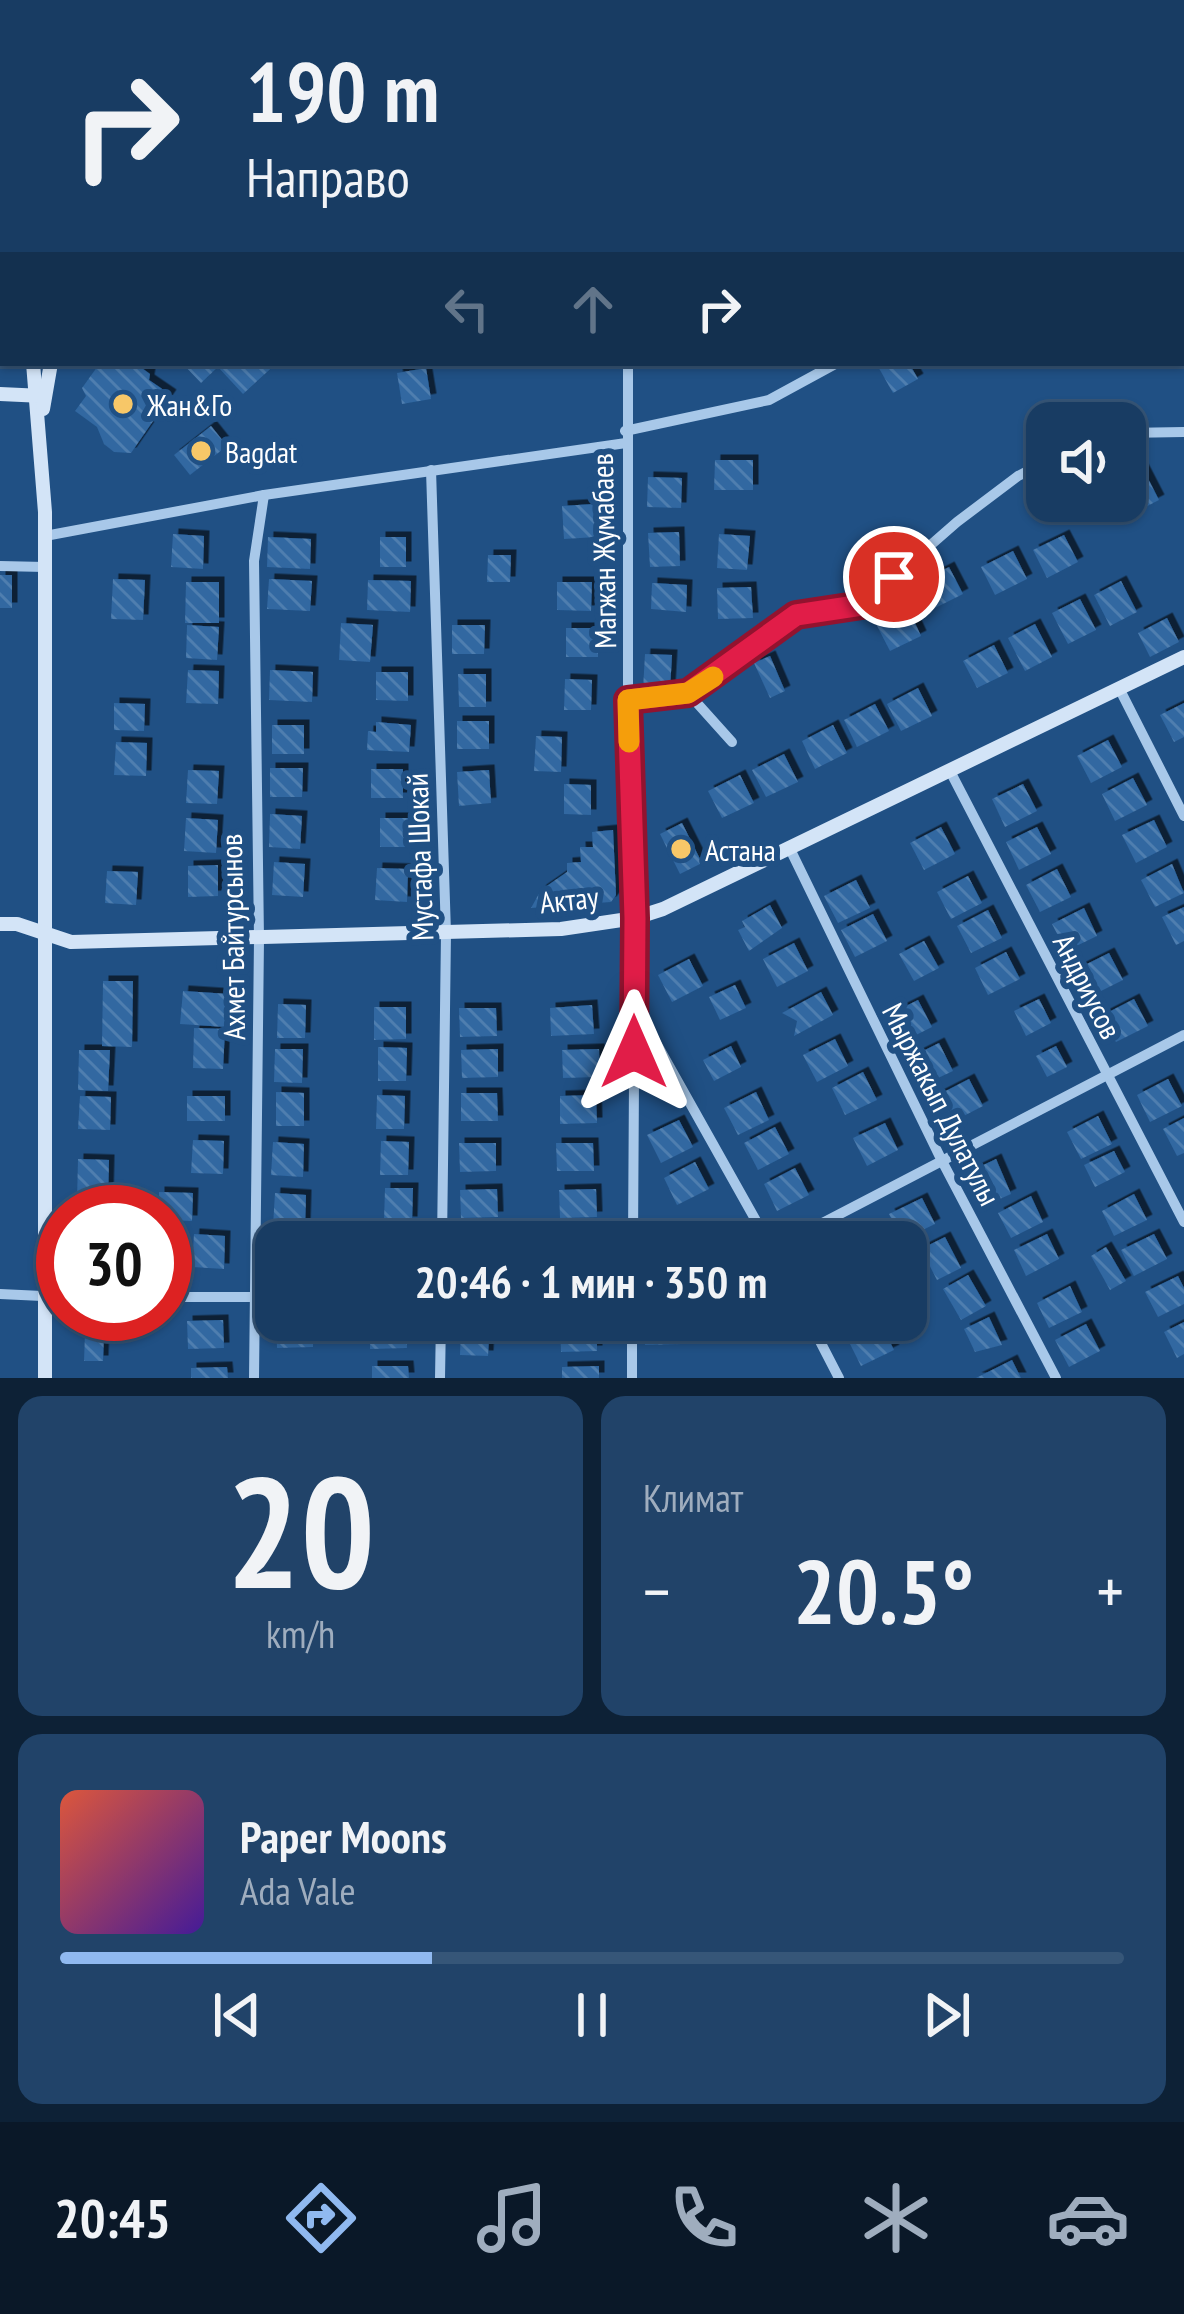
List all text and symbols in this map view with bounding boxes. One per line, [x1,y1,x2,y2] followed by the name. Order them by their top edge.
[246,36,439,145] text: 190 m
[48,48,204,204] icon: right
[246,142,410,212] text: Направо
[434,276,500,342] icon: left
[560,276,626,342] icon: ahead
[686,276,752,342] icon: right
[146,385,232,424] place label: Жан&Го
[110,391,136,417] marker: Жан&Го
[1026,402,1146,522] map controls
[1026,402,1146,522] button: sound
[225,432,298,471] place label: Bagdat
[188,438,214,464] marker: Bagdat
[582,453,624,649] street label: Магжан Жумабаев
[843,526,945,628] pin
[861,544,927,610] icon: arrive
[397,772,441,942] street label: Мустафа Шокай
[705,830,776,869] place label: Астана
[211,833,253,1041] street label: Ахмет Байтурсынов
[668,836,694,862] marker: Астана
[538,876,601,921] street label: Актау
[1045,927,1131,1045] street label: Андриусов
[571,989,697,1115] position arrow
[874,996,1010,1212] street label: Мыржакып Дулатулы
[36,1185,192,1341] speed limit sign: 30
[415,1252,767,1310] text: 20:46 · 1 мин · 350 m
[226,1429,375,1631] text: 20
[643,1472,743,1523] text: Климат
[793,1532,974,1649] text: 20.5°
[643,1548,670,1633] text: −
[1097,1548,1124,1633] text: +
[266,1608,335,1659] text: km/h
[240,1807,447,1865] text: Paper Moons
[240,1865,356,1916] text: Ada Vale
[204,1982,270,2048] icon: previous
[559,1982,625,2048] icon: pause
[914,1982,980,2048] icon: next
[279,2176,363,2260] icon: directions
[470,2176,554,2260] icon: music
[662,2176,746,2260] icon: phone
[854,2176,938,2260] icon: climate
[1046,2176,1130,2260] icon: car
[54,2183,171,2253] text: 20:45

